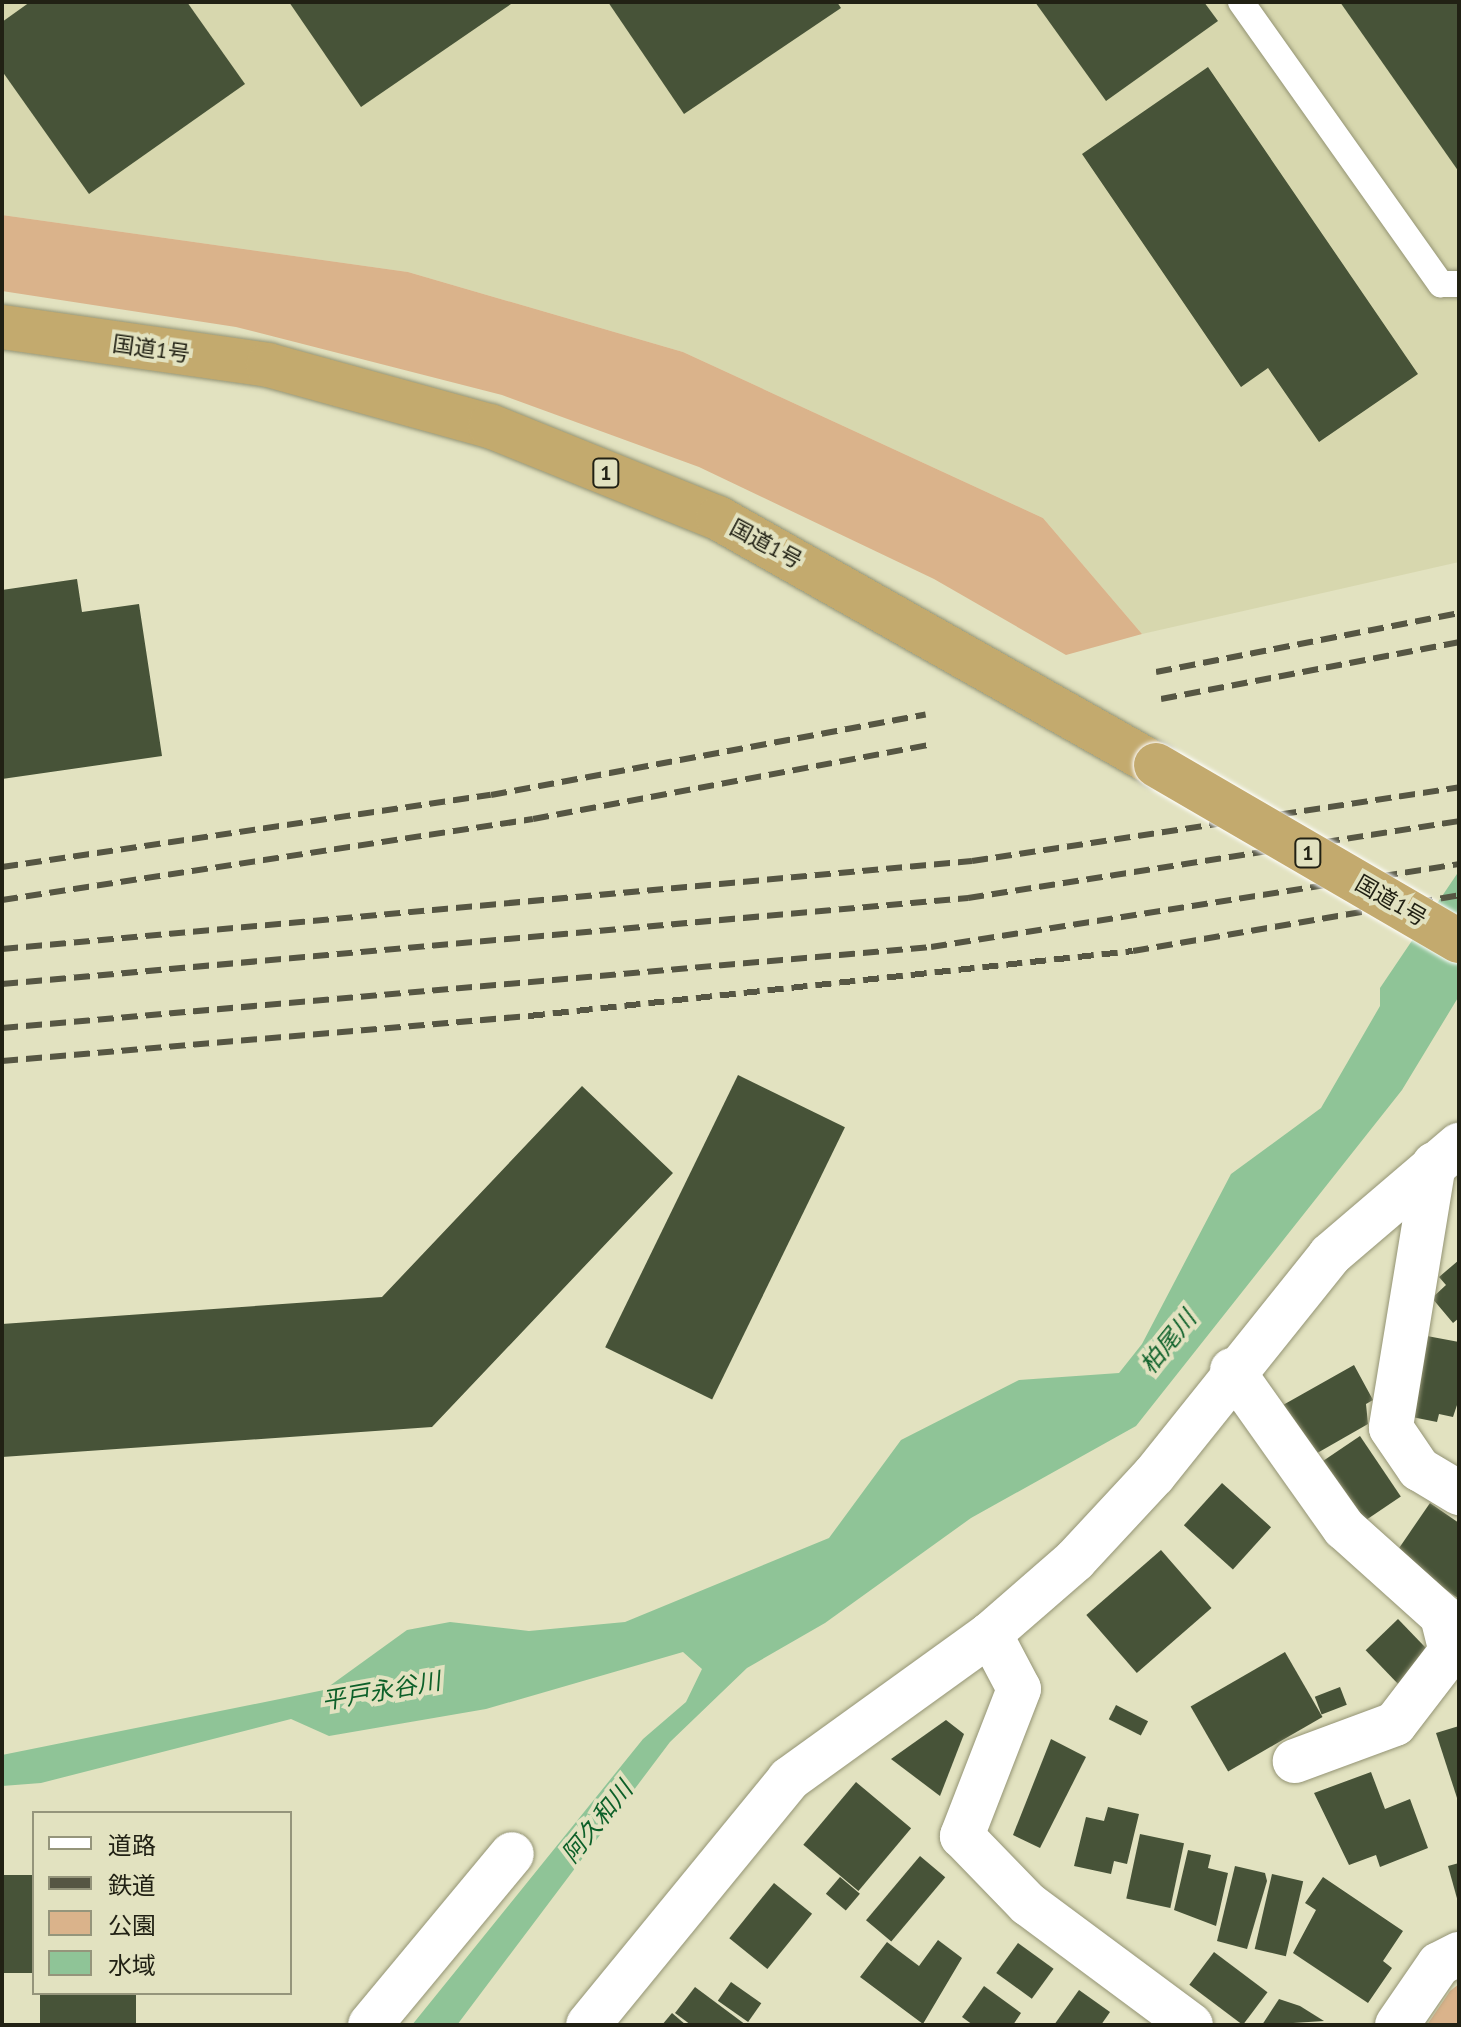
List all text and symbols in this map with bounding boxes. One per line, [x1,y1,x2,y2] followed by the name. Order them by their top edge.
[111,331,191,367] street label: 国道1号
[592,457,620,489] road number: 1
[725,514,807,574] street label: 国道1号
[1294,837,1322,869] road number: 1
[1351,870,1431,932] street label: 国道1号
[1134,1305,1202,1379] water label: 柏尾川
[319,1666,443,1716] water label: 平戸永谷川
[556,1776,638,1868] water label: 阿久和川
[32,1811,292,1995] legend
[108,1830,156,1861] text: 道路
[108,1870,156,1901] text: 鉄道
[108,1910,156,1941] text: 公園
[108,1950,156,1981] text: 水域

